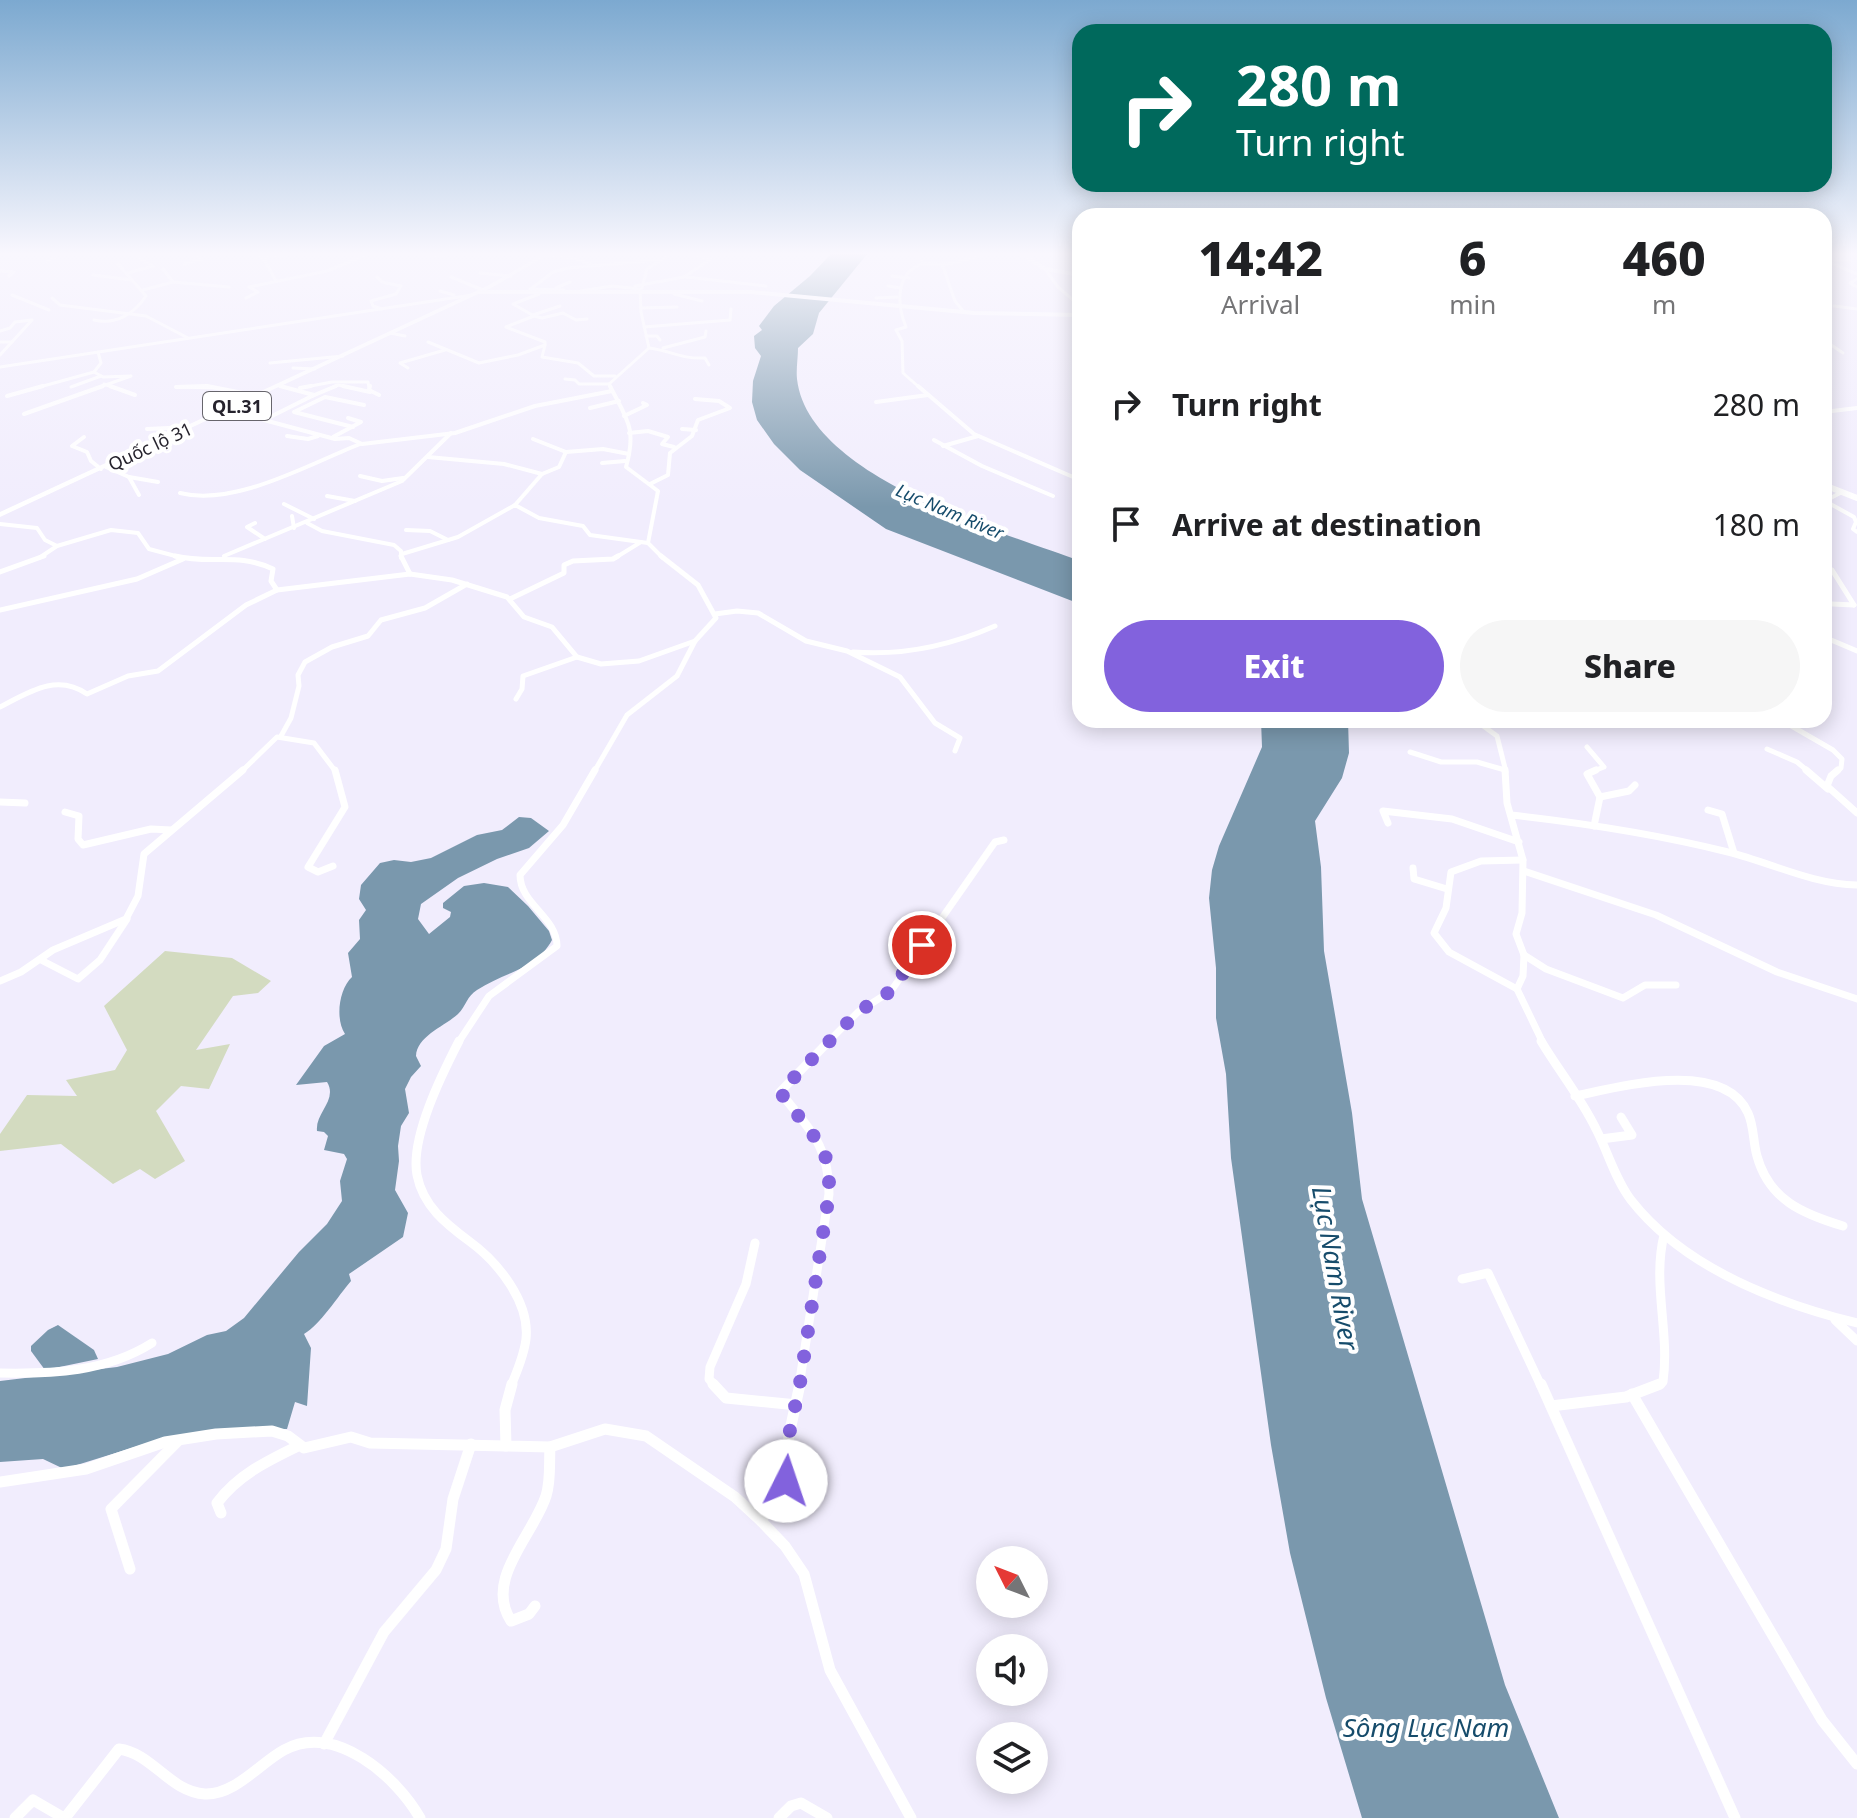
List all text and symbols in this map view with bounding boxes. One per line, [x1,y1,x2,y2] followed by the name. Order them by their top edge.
[1236,46,1401,122] text: 280 m
[1104,56,1208,160] icon: right
[1236,118,1404,167] text: Turn right
[1198,225,1323,290] text: 14:42
[1459,225,1487,290] text: 6
[1623,225,1706,290] text: 460
[1221,286,1300,322] text: Arrival
[1449,286,1496,322] text: min
[1652,286,1676,322] text: m
[1104,382,1148,426] icon: right
[1172,384,1322,425] text: Turn right
[1713,384,1800,425] text: 280 m
[203,392,271,420] road number: QL.31
[104,416,196,476] street label: Quốc lộ 31
[892,478,1008,545] water label: Lục Nam River
[1104,502,1148,546] icon: arrive
[1172,504,1482,545] text: Arrive at destination
[1713,504,1800,545] text: 180 m
[1104,620,1444,712] button: Exit
[1460,620,1800,712] button: Share
[888,911,956,979] pin
[900,923,944,967] icon: arrive
[1304,1183,1368,1354] water label: Lục Nam River
[744,1439,828,1523] position arrow
[976,1546,1048,1618] north arrow
[976,1546,1048,1794] map controls
[976,1634,1048,1706] button: sound
[1343,1709,1509,1745] water label: Sông Lục Nam
[976,1722,1048,1794] button: layers

